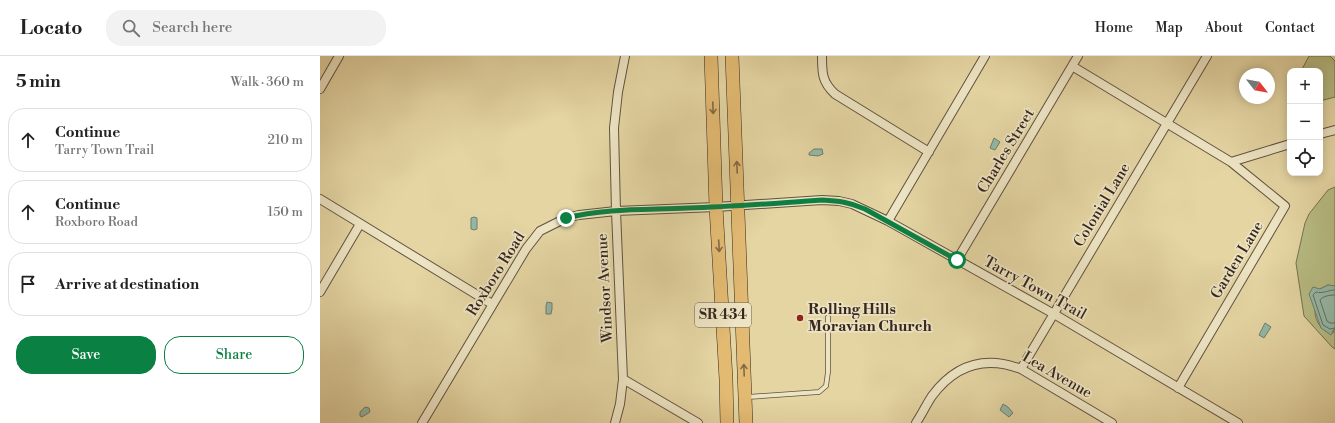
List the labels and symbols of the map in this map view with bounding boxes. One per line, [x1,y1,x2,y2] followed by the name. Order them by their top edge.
[1239,68,1275,104] north arrow
[709,101,717,114] one-way arrow
[973,105,1039,197] street label: Charles Street
[1069,160,1135,250] street label: Colonial Lane
[733,161,741,174] one-way arrow
[557,209,575,227] route end
[1206,218,1268,302] street label: Garden Lane
[463,228,530,320] street label: Roxboro Road
[593,233,617,344] street label: Windsor Avenue
[715,239,722,252] one-way arrow
[948,251,966,269] route start
[980,252,1090,324] street label: Tarry Town Trail
[808,300,932,336] place label: Rolling Hills Moravian Church
[695,303,751,327] road number: SR 434
[795,313,805,323] marker: Rolling Hills Moravian Church
[1019,347,1095,403] street label: Lea Avenue
[741,364,748,377] one-way arrow

